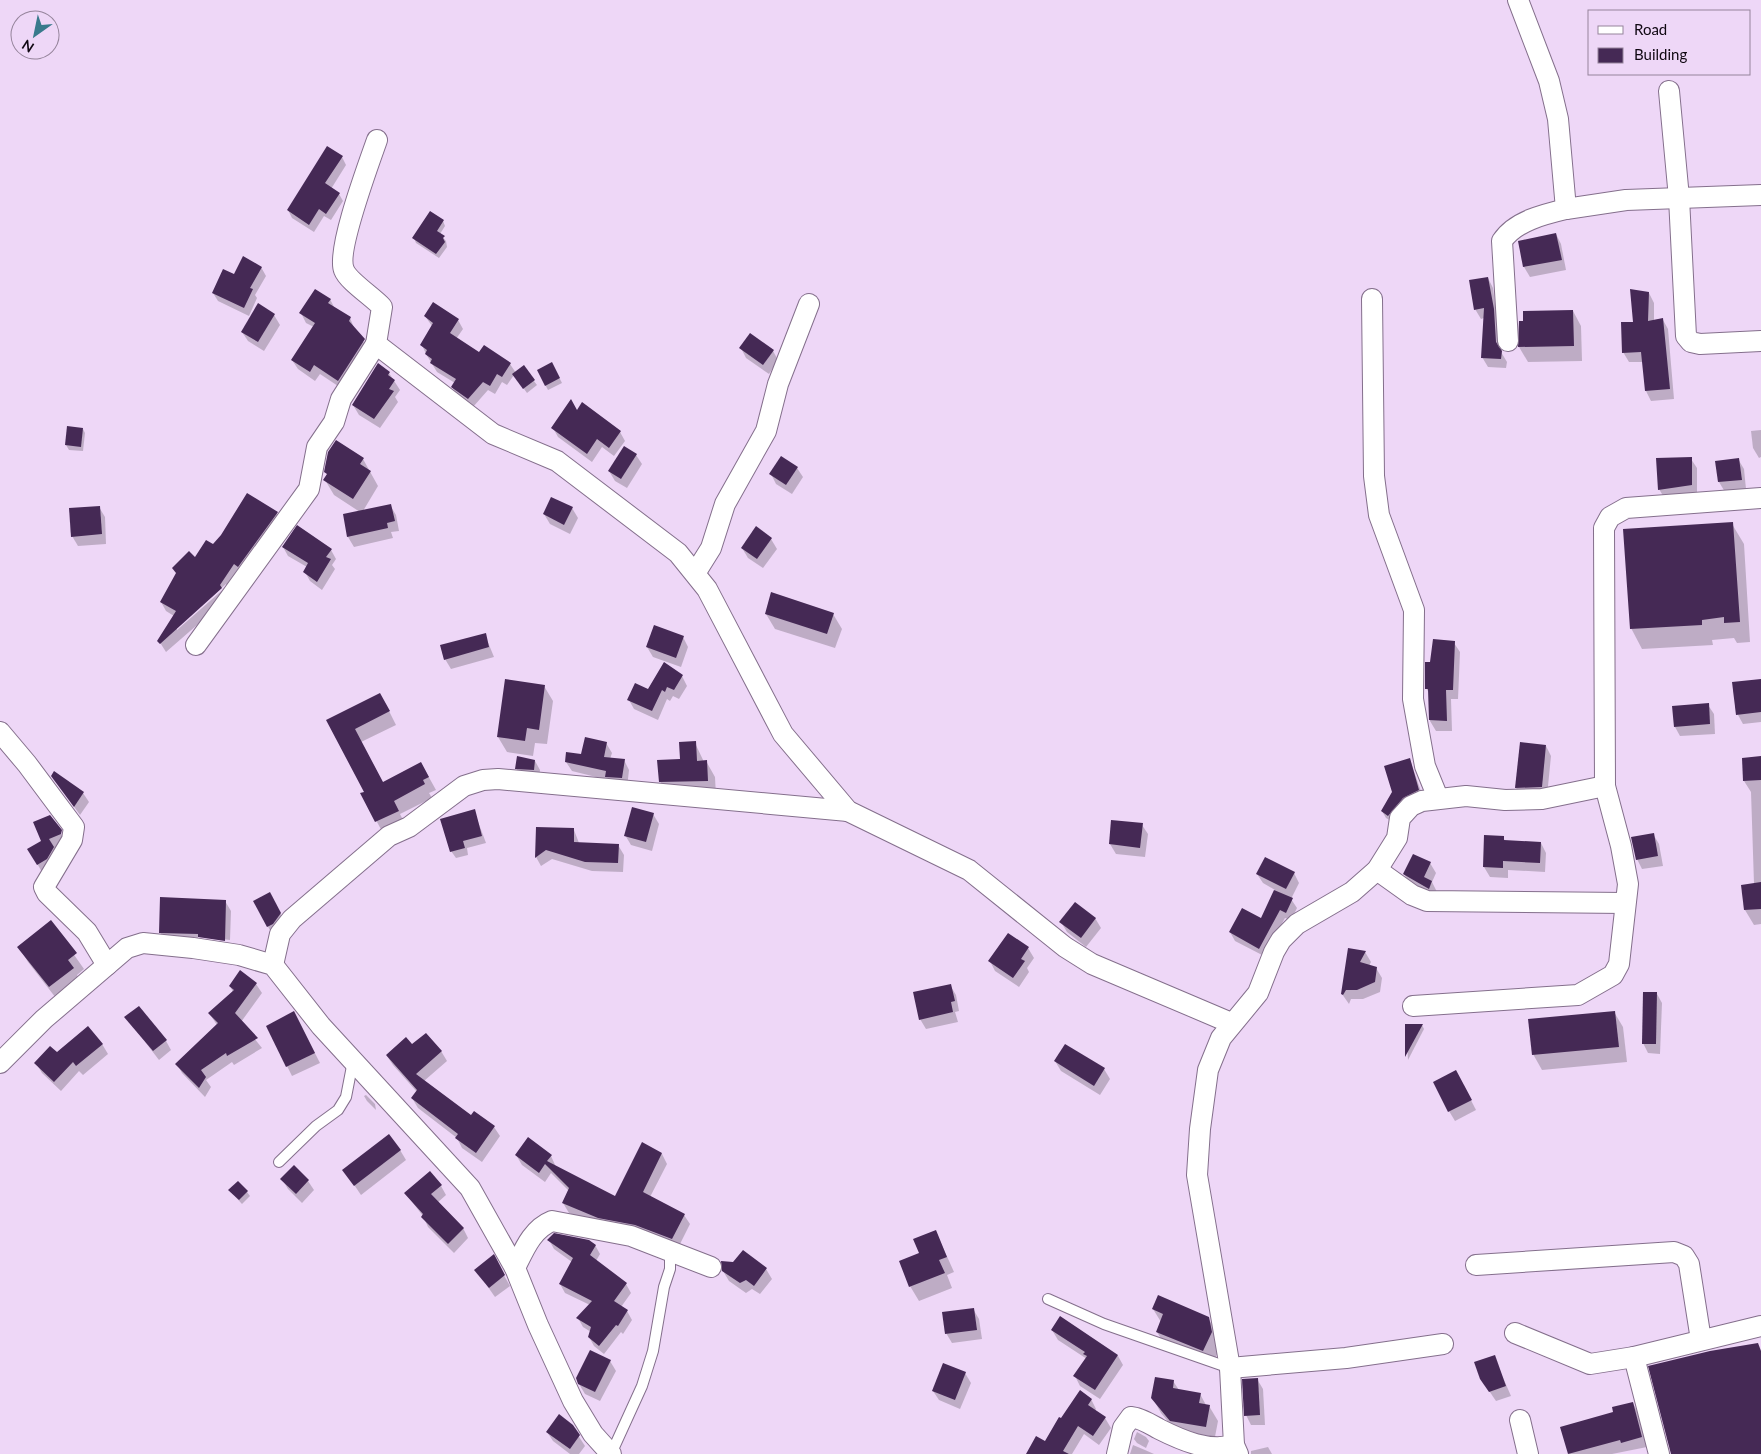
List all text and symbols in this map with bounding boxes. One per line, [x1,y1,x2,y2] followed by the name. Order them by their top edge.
[10,10,60,60] north arrow
[1588,10,1751,75] legend
[1634,20,1667,38] text: Road
[18,36,37,56] text: N
[1634,45,1687,63] text: Building

